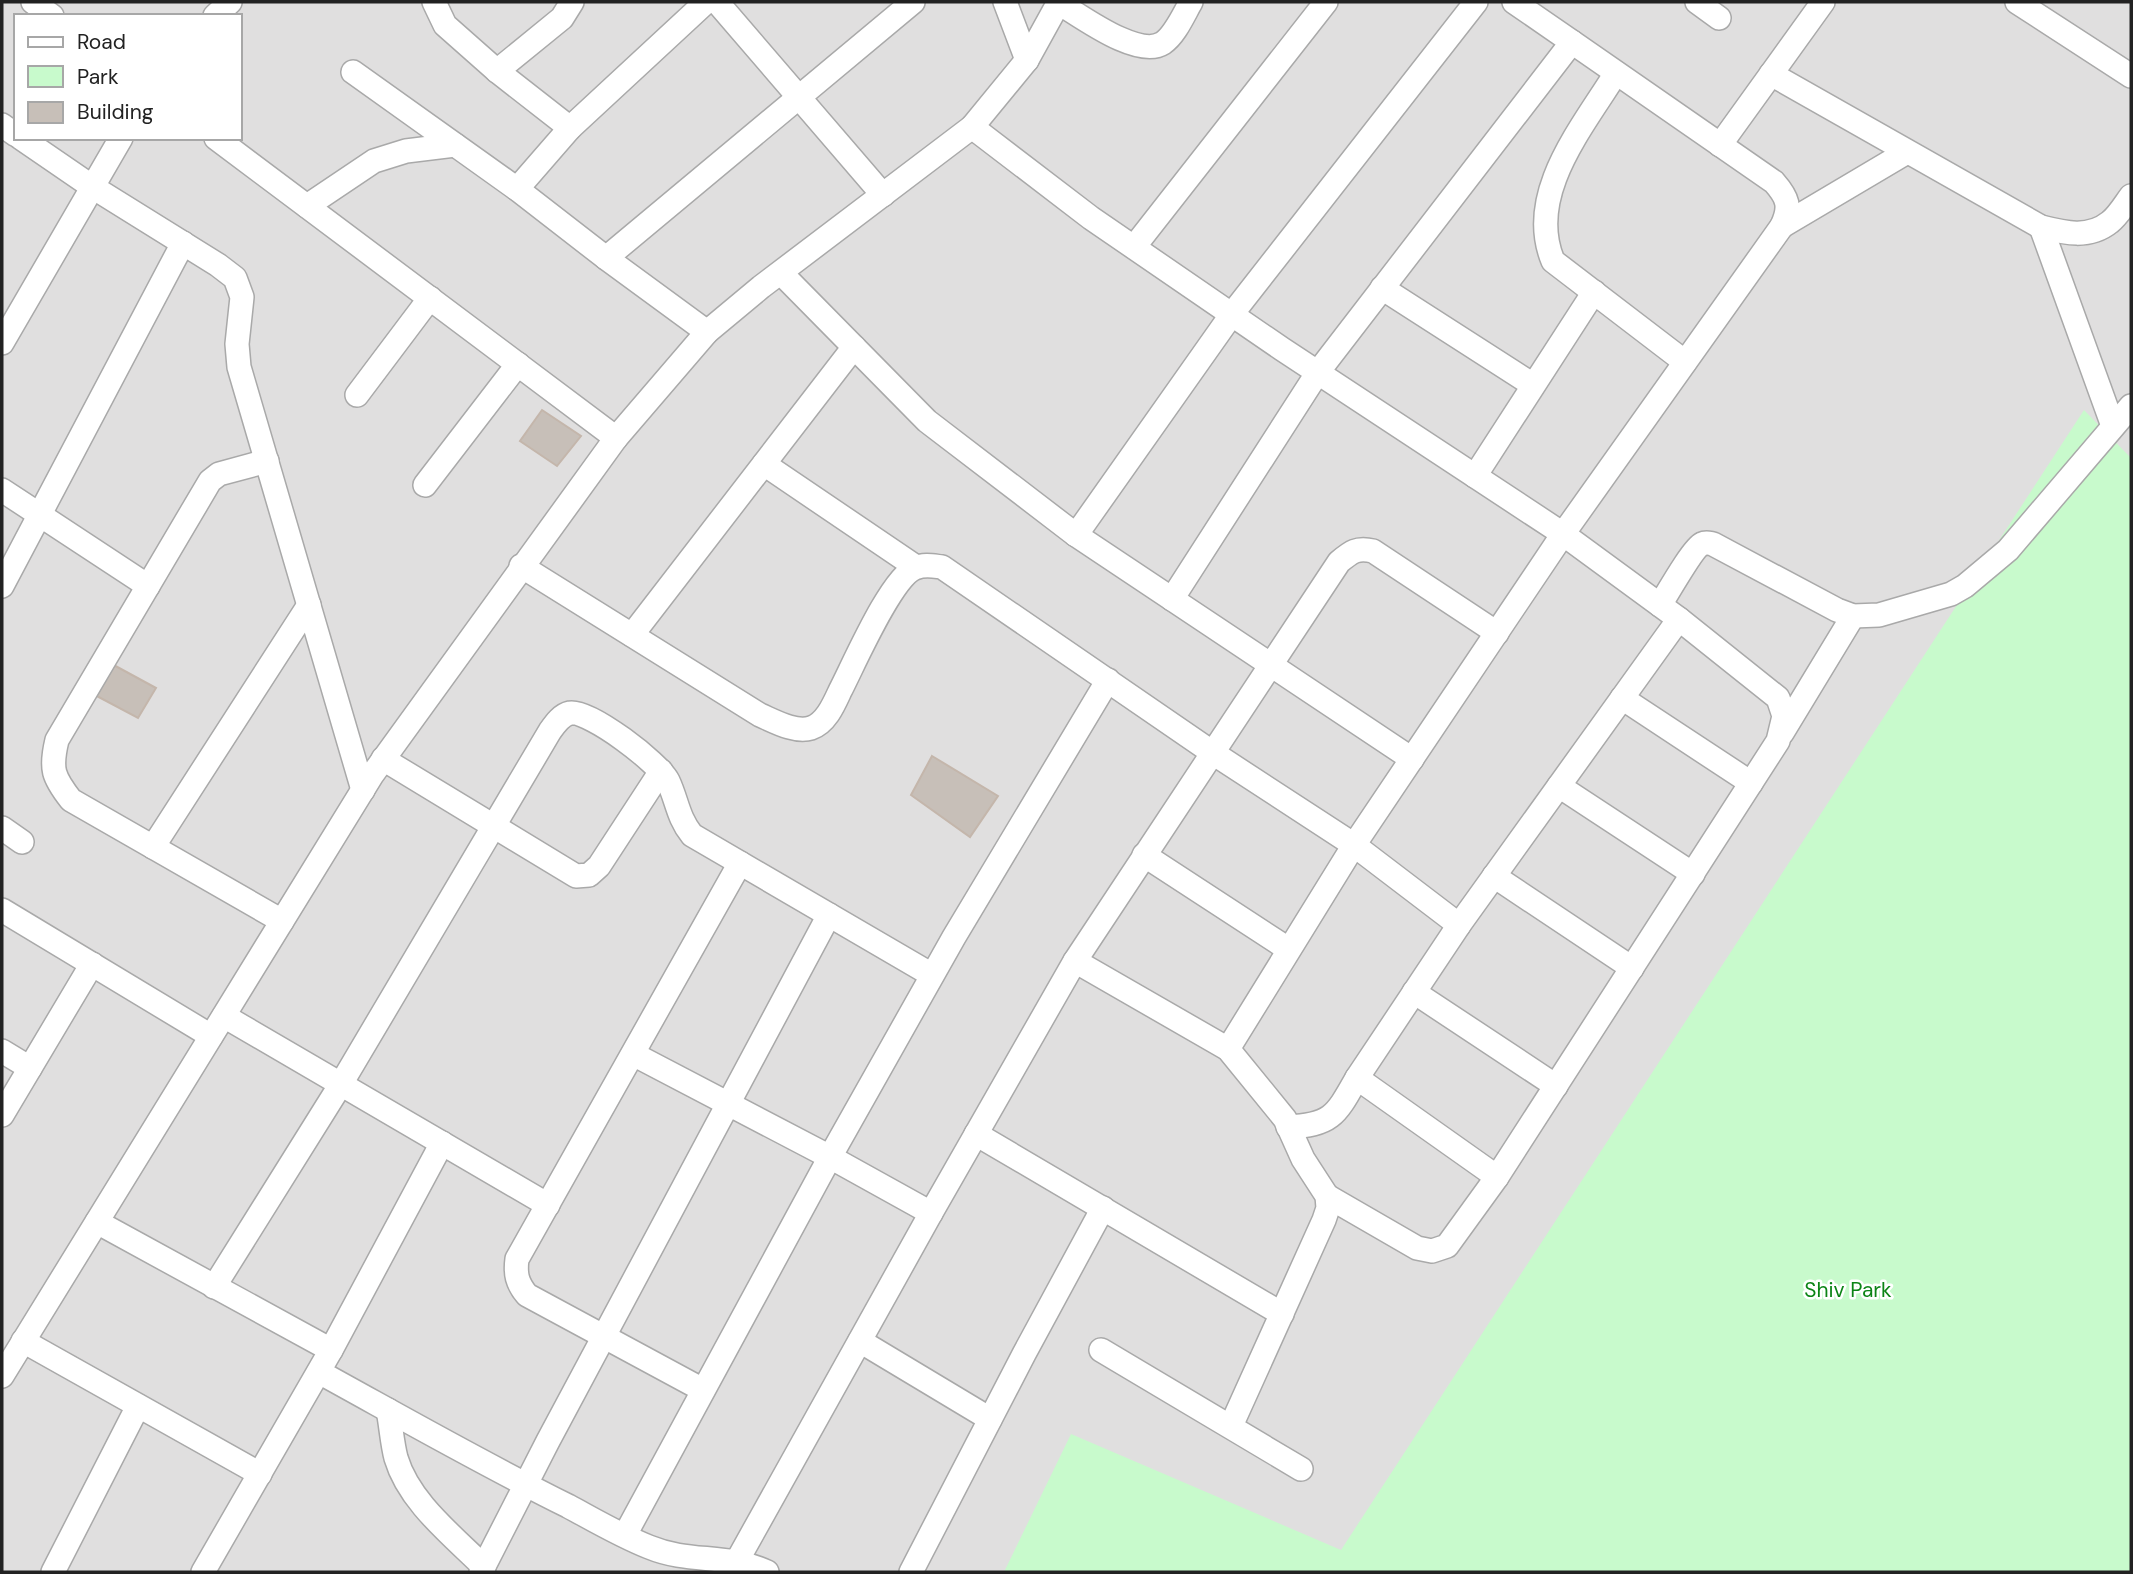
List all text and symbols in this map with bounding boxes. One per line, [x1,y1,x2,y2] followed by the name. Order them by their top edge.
[14,14,242,140] legend
[77,28,126,56] text: Road
[77,63,119,91] text: Park
[77,98,154,126] text: Building
[1804,1276,1892,1304] park label: Shiv Park

